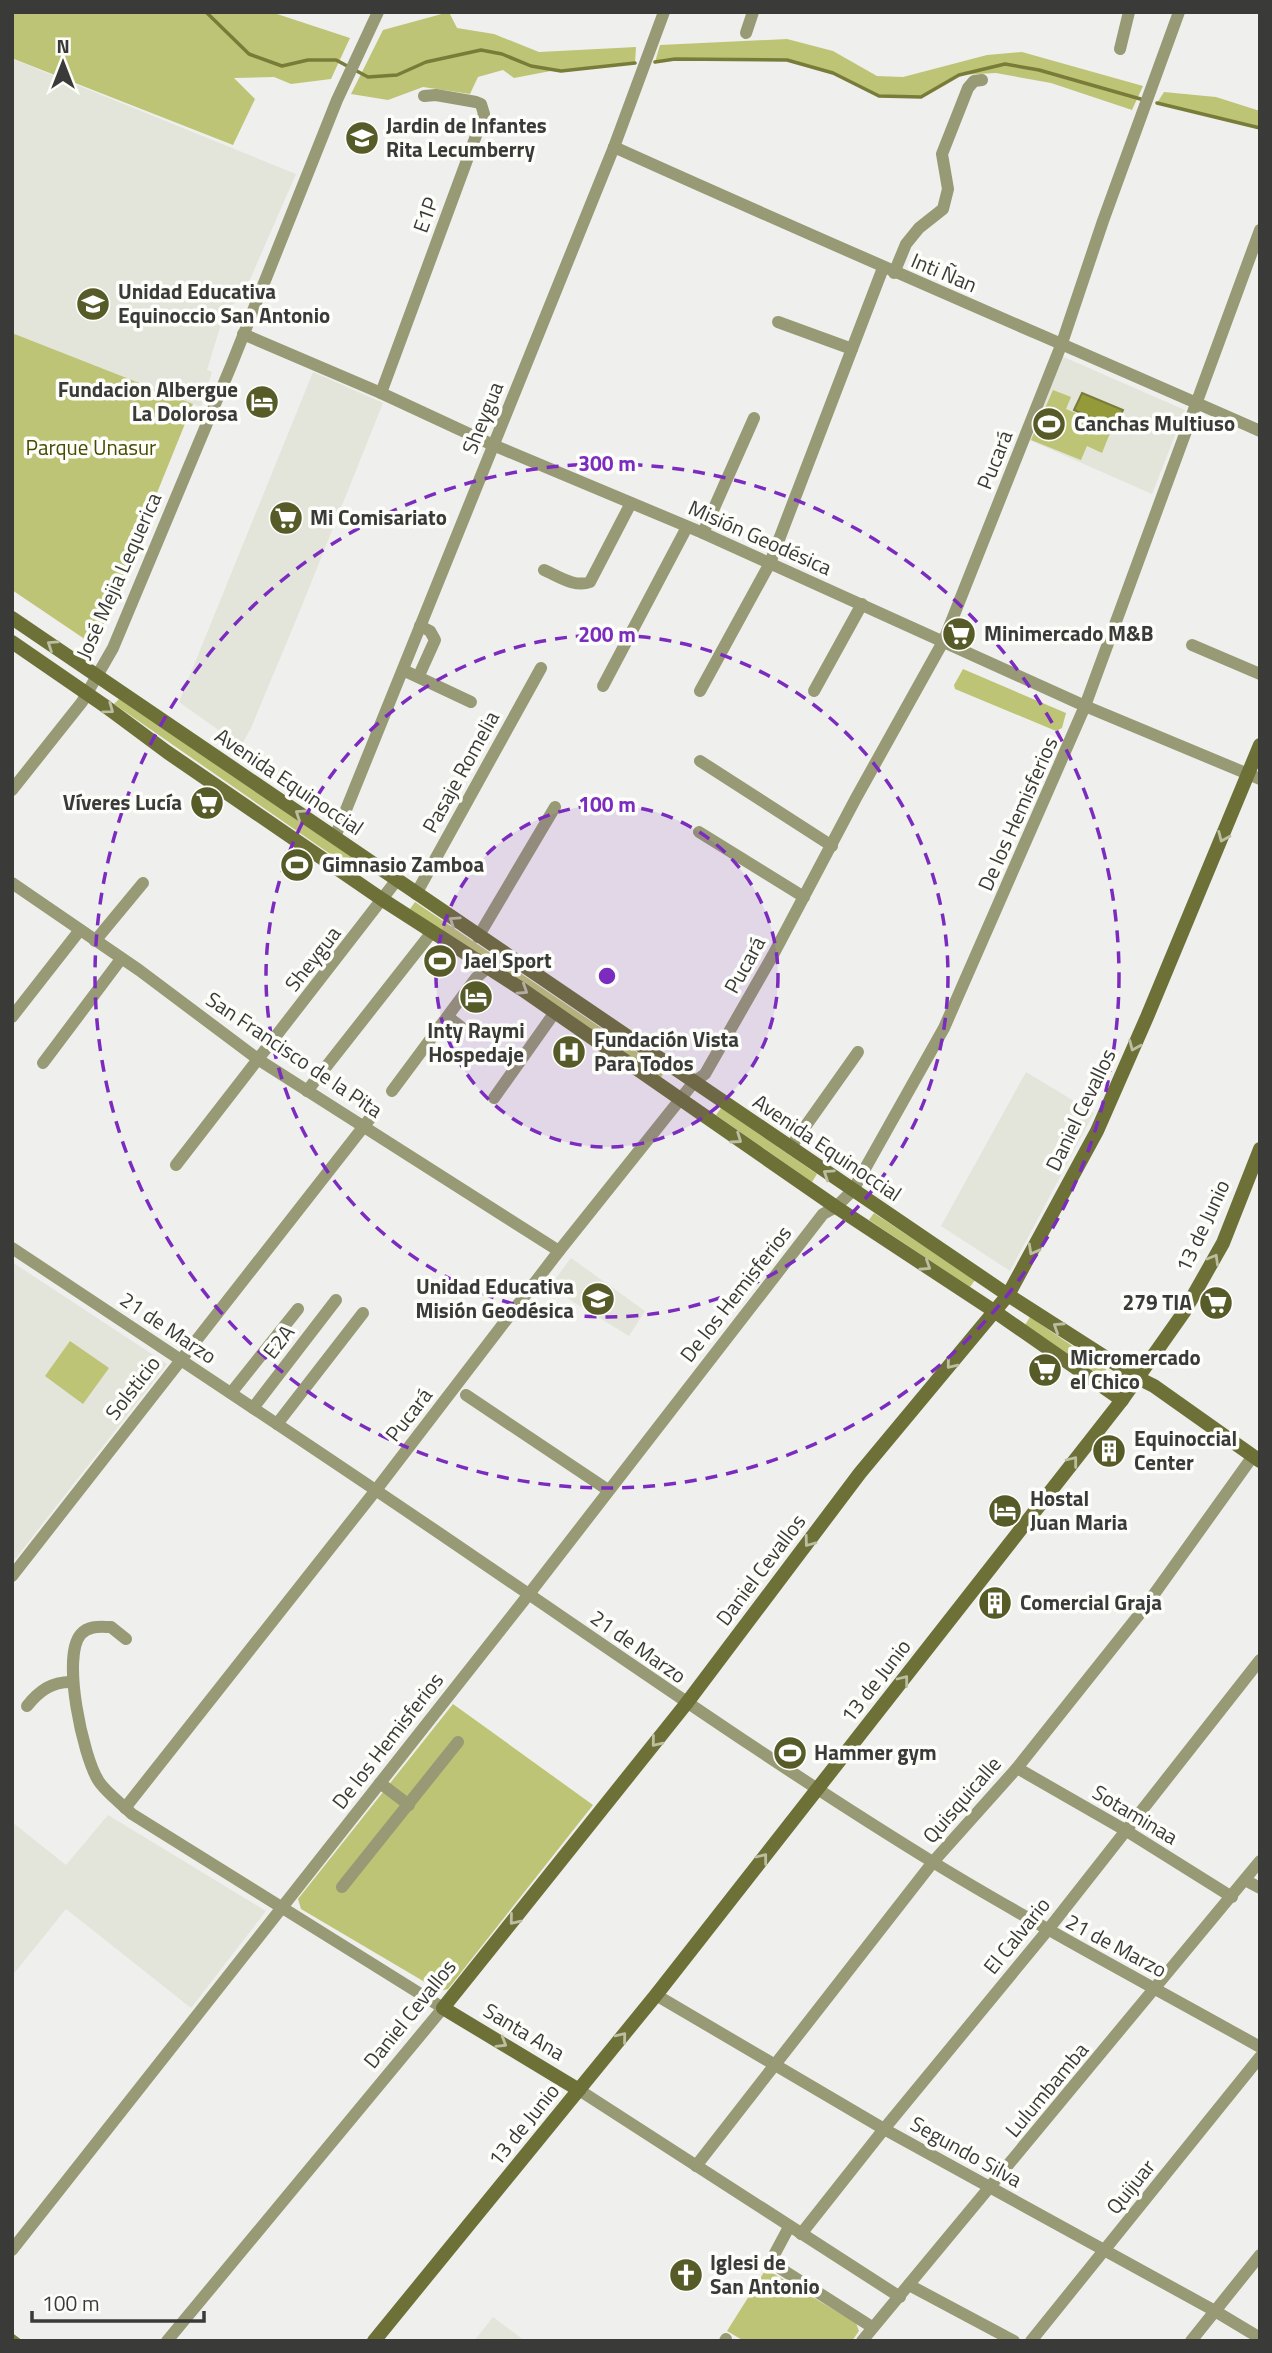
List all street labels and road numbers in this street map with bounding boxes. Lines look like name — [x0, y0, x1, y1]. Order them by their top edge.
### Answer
street label: E1P — [404, 192, 446, 237]
street label: Inti Ñan — [906, 244, 982, 300]
street label: Sheygua — [453, 376, 511, 459]
street label: Pucará — [968, 425, 1021, 494]
street label: José Mejia Lequerica — [67, 487, 169, 664]
street label: Misión Geodésica — [684, 491, 838, 583]
street label: Pasaje Romelia — [413, 704, 507, 838]
street label: Avenida Equinoccial — [209, 719, 370, 843]
street label: De los Hemisferios — [969, 731, 1065, 896]
street label: Sheygua — [276, 918, 348, 998]
street label: Pucará — [715, 930, 773, 999]
street label: San Francisco de la Pita — [200, 983, 390, 1126]
street label: Daniel Cevallos — [1037, 1043, 1124, 1176]
street label: Avenida Equinoccial — [747, 1085, 908, 1209]
street label: 13 de Junio — [1167, 1174, 1237, 1277]
street label: De los Hemisferios — [672, 1218, 799, 1369]
street label: 21 de Marzo — [114, 1283, 223, 1371]
street label: E2A — [255, 1317, 302, 1365]
street label: Solsticio — [97, 1348, 168, 1426]
street label: Pucará — [377, 1380, 440, 1448]
street label: Daniel Cevallos — [707, 1507, 813, 1632]
street label: 21 de Marzo — [584, 1601, 693, 1691]
street label: 13 de Junio — [832, 1632, 918, 1729]
street label: De los Hemisferios — [324, 1665, 451, 1816]
street label: Quisquicalle — [914, 1749, 1008, 1850]
street label: Sotaminaa — [1087, 1776, 1185, 1853]
street label: El Calvario — [975, 1890, 1057, 1981]
street label: 21 de Marzo — [1060, 1905, 1173, 1985]
street label: Daniel Cevallos — [355, 1952, 463, 2075]
street label: Santa Ana — [478, 1994, 572, 2068]
street label: Lulumbamba — [997, 2035, 1096, 2144]
street label: 13 de Junio — [480, 2076, 567, 2173]
street label: Segundo Silva — [905, 2107, 1029, 2195]
street label: Quijuar — [1098, 2152, 1163, 2221]

